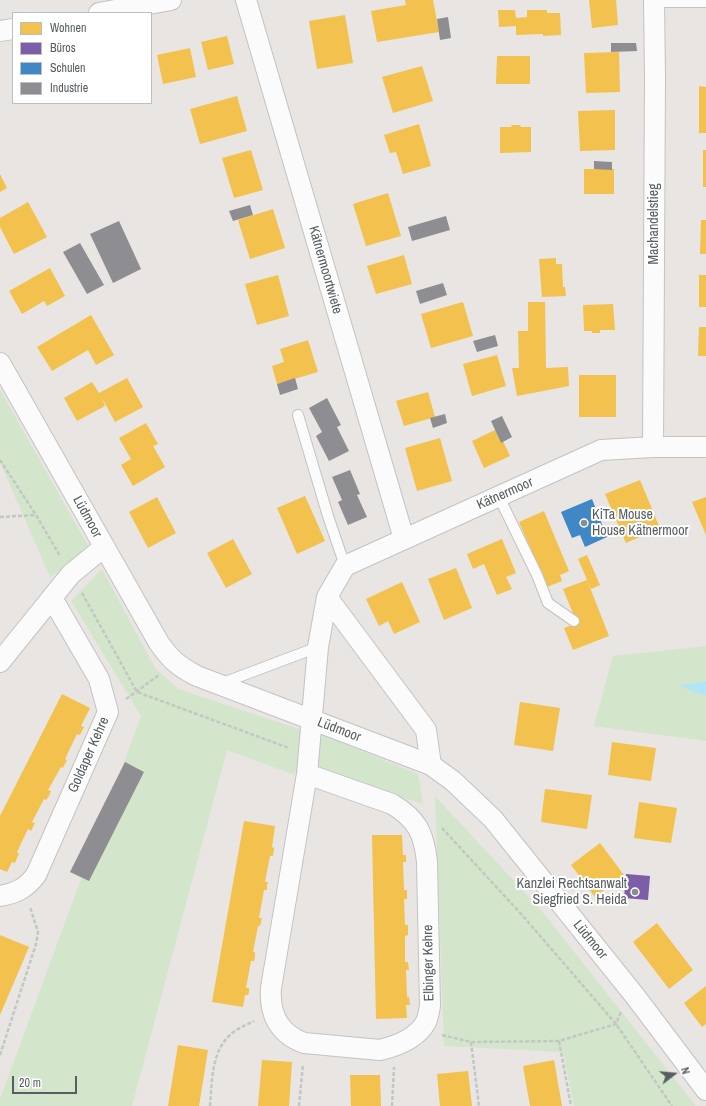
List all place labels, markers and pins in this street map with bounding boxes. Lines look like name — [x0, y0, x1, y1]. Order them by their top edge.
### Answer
place label: KiTa Mouse House Kätnermoor — [592, 507, 688, 540]
marker: KiTa Mouse House Kätnermoor — [579, 518, 589, 528]
place label: Kanzlei Rechtsanwalt Siegfried S. Heida — [517, 876, 627, 908]
marker: Kanzlei Rechtsanwalt Siegfried S. Heida — [630, 887, 640, 897]

